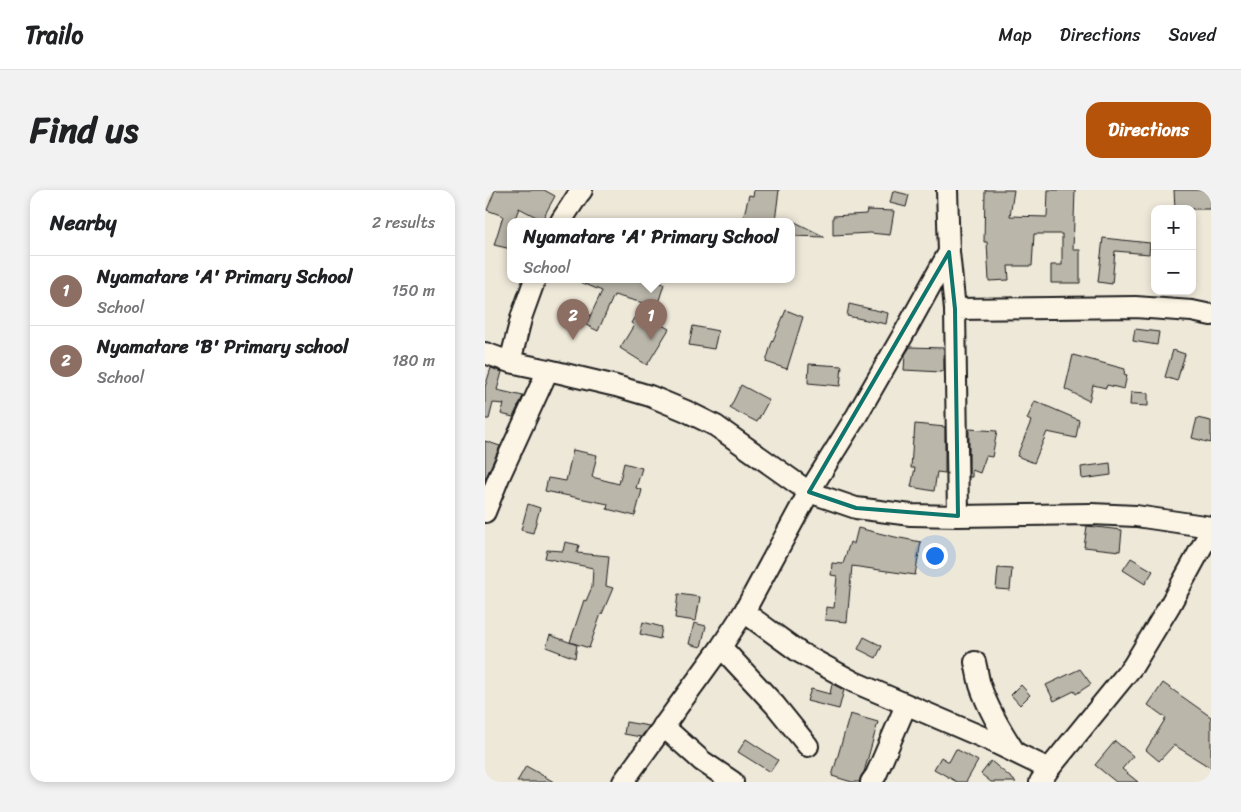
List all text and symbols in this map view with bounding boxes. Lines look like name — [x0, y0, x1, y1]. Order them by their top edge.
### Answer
text: Trailo — [25, 14, 83, 56]
text: Map — [999, 19, 1032, 51]
text: Directions — [1060, 19, 1141, 51]
text: Saved — [1169, 19, 1216, 51]
text: Find us — [30, 99, 138, 161]
button: Directions — [1086, 102, 1211, 158]
text: Nearby — [50, 204, 116, 242]
map controls — [1151, 205, 1196, 295]
button: + — [1151, 205, 1196, 250]
text: 2 results — [372, 208, 435, 237]
popup — [507, 218, 795, 283]
text: Nyamatare 'A' Primary School — [523, 220, 779, 253]
button: − — [1151, 250, 1196, 295]
text: School — [523, 253, 571, 282]
text: Nyamatare 'A' Primary School — [97, 260, 352, 293]
text: 1 — [63, 276, 69, 305]
text: 150 m — [392, 276, 435, 305]
text: School — [97, 293, 144, 322]
pin: 2 — [557, 299, 589, 340]
pin: 1 — [635, 299, 667, 340]
text: Nyamatare 'B' Primary school — [97, 330, 348, 363]
text: 2 — [61, 346, 71, 375]
text: 180 m — [392, 346, 435, 375]
text: School — [97, 363, 144, 392]
your location — [922, 543, 948, 569]

